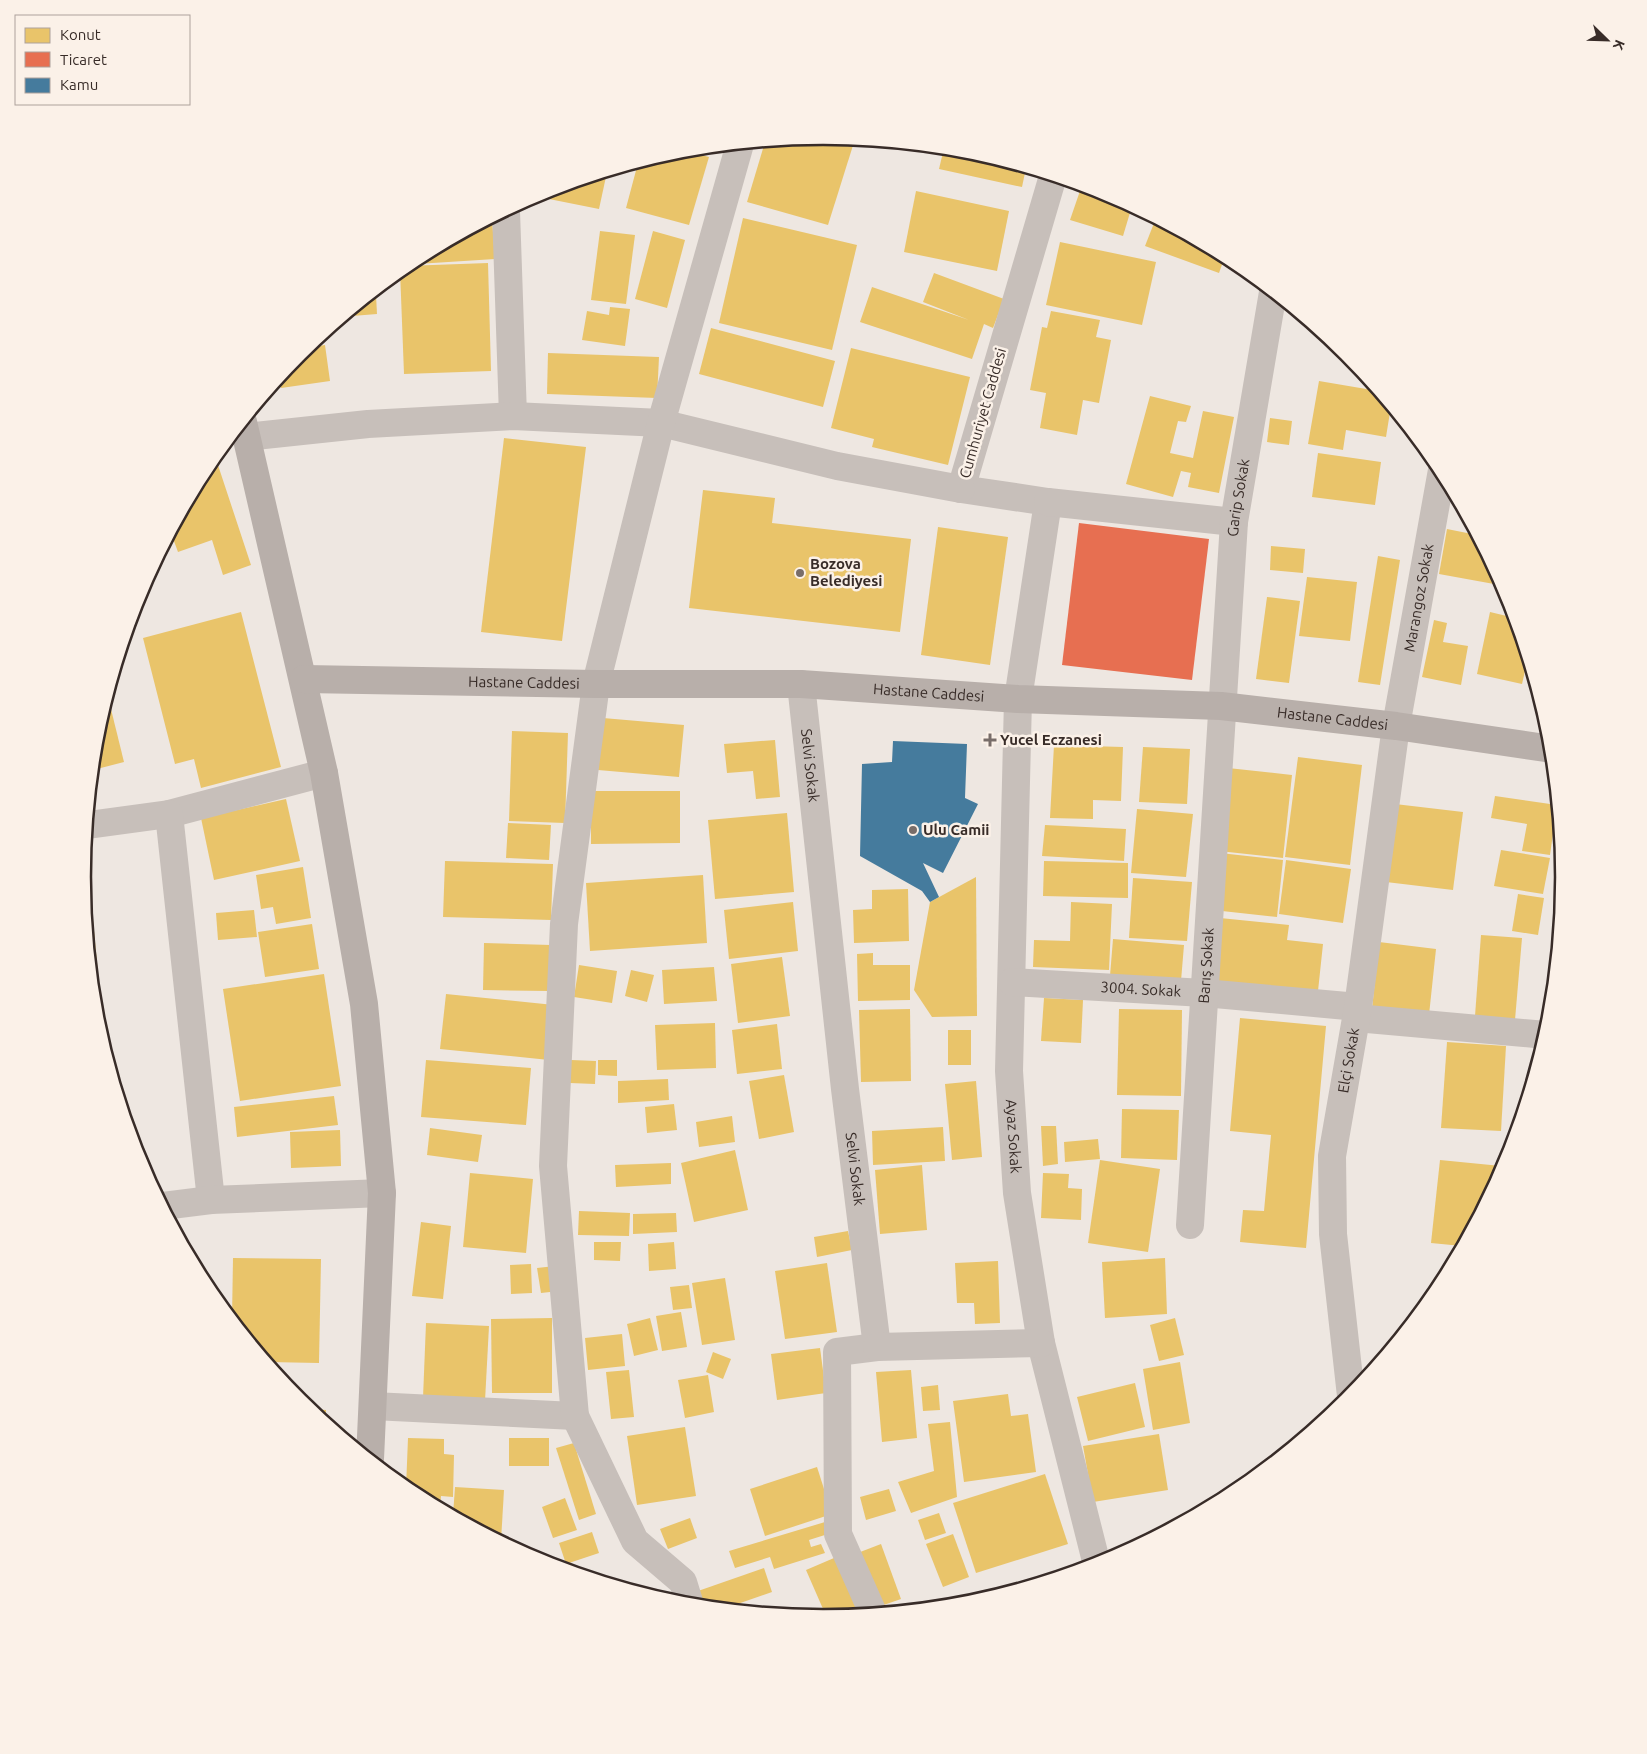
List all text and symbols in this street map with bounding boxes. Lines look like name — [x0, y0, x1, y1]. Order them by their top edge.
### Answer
legend — [15, 15, 190, 105]
north arrow — [1582, 15, 1632, 65]
text: Konut — [60, 26, 101, 43]
text: K — [1610, 38, 1628, 53]
text: Ticaret — [60, 51, 107, 68]
text: Kamu — [60, 76, 98, 93]
street label: Cumhuriyet Caddesi — [956, 346, 1009, 480]
street label: Garip Sokak — [1224, 457, 1253, 537]
street label: Marangoz Sokak — [1400, 542, 1437, 653]
place label: Bozova Belediyesi — [810, 555, 882, 589]
marker: Bozova Belediyesi — [794, 567, 806, 579]
street label: Hastane Caddesi — [468, 673, 580, 692]
street label: Hastane Caddesi — [872, 680, 985, 705]
street label: Hastane Caddesi — [1276, 703, 1389, 733]
street label: Selvi Sokak — [798, 728, 823, 804]
place label: Yucel Eczanesi — [1000, 731, 1102, 748]
marker: Yucel Eczanesi — [984, 734, 996, 746]
place label: Ulu Camii — [923, 821, 990, 838]
marker: Ulu Camii — [907, 824, 919, 836]
street label: Barış Sokak — [1195, 927, 1217, 1004]
street label: 3004. Sokak — [1100, 978, 1182, 1000]
street label: Elçi Sokak — [1334, 1026, 1362, 1094]
street label: Ayaz Sokak — [1003, 1099, 1025, 1174]
street label: Selvi Sokak — [842, 1131, 868, 1207]

